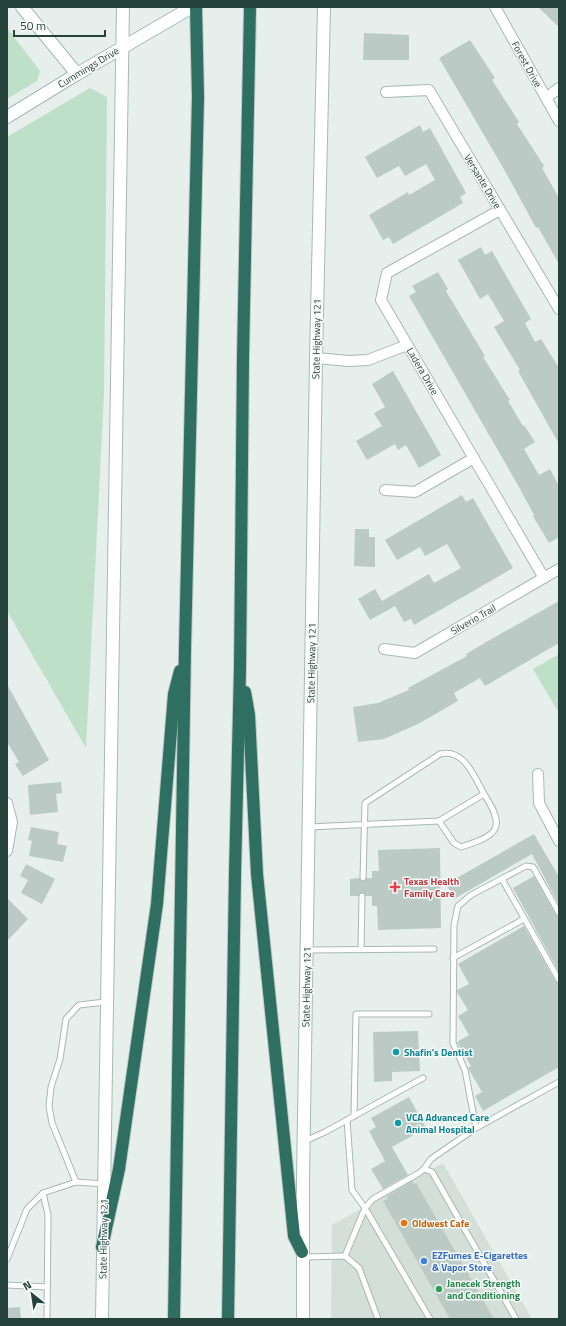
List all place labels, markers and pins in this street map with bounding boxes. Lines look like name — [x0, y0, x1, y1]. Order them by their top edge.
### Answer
place label: Texas Health Family Care — [404, 874, 459, 901]
marker: Texas Health Family Care — [389, 881, 401, 893]
place label: Shafin's Dentist — [404, 1045, 473, 1060]
marker: Shafin's Dentist — [391, 1047, 401, 1057]
place label: VCA Advanced Care Animal Hospital — [406, 1110, 489, 1137]
marker: VCA Advanced Care Animal Hospital — [393, 1118, 403, 1128]
place label: Oldwest Cafe — [412, 1216, 469, 1231]
marker: Oldwest Cafe — [399, 1218, 409, 1228]
place label: EZFumes E-Cigarettes & Vapor Store — [432, 1248, 528, 1275]
marker: EZFumes E-Cigarettes & Vapor Store — [419, 1256, 429, 1266]
place label: Janecek Strength and Conditioning — [447, 1276, 521, 1303]
marker: Janecek Strength and Conditioning — [434, 1284, 444, 1294]

